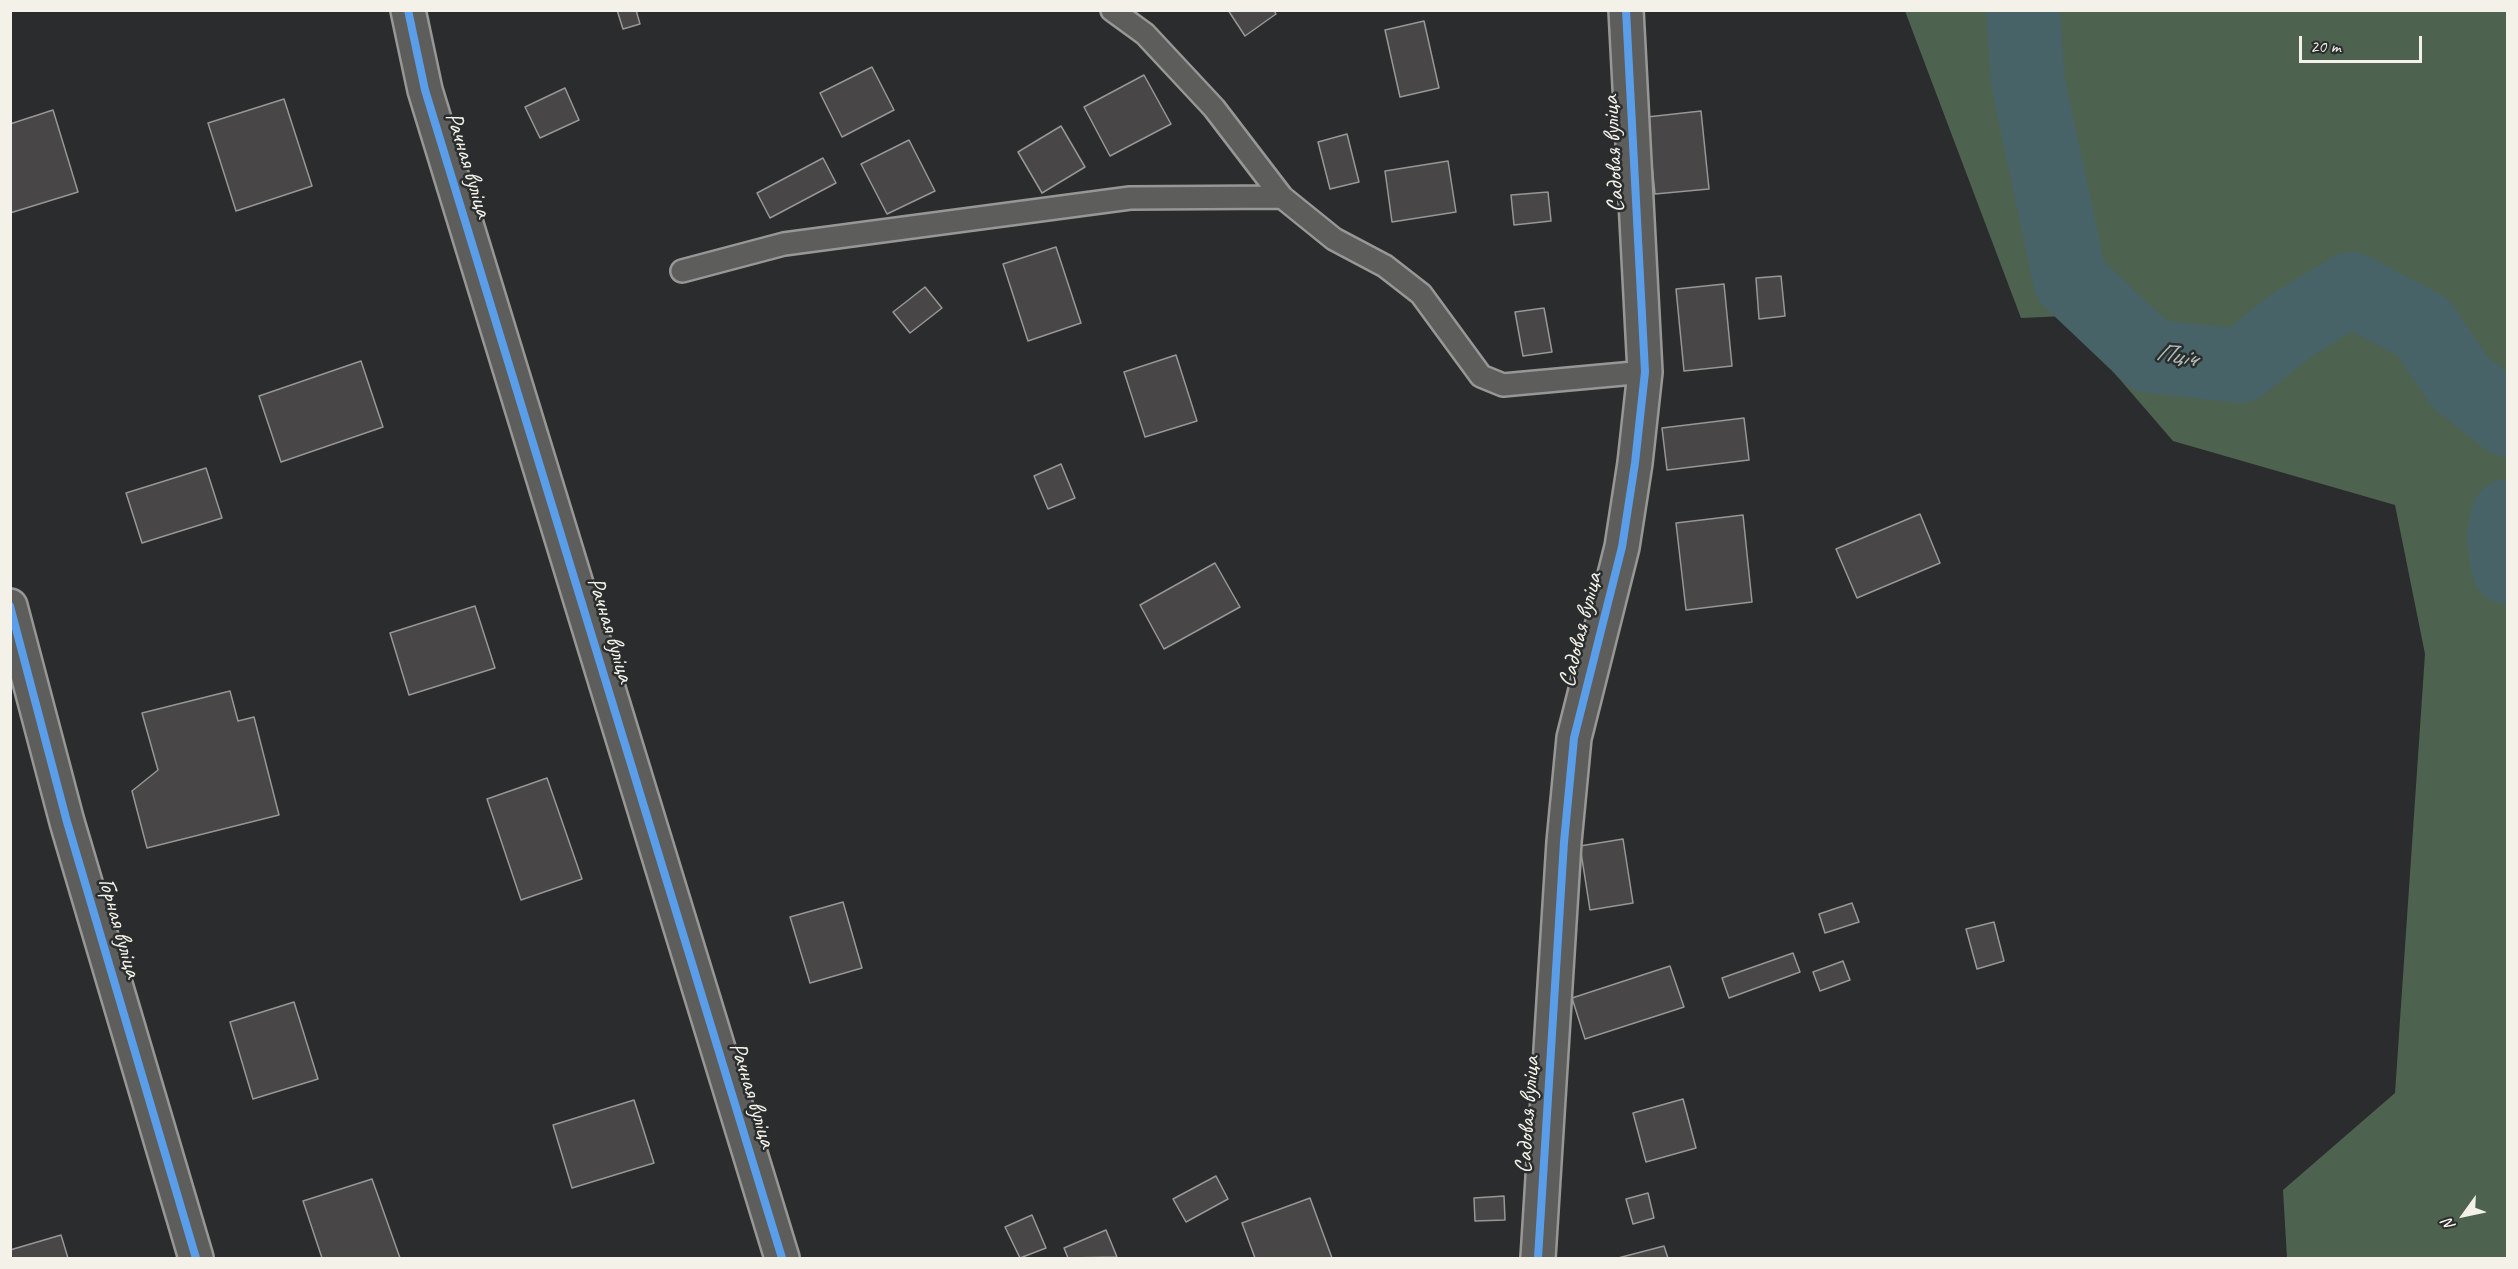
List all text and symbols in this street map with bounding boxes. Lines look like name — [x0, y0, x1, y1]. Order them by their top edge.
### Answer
scale bar — [2302, 24, 2425, 62]
text: 20 m — [2310, 35, 2341, 57]
street label: Садовая вуліца — [1597, 95, 1631, 213]
street label: Рачная вуліца — [438, 109, 498, 221]
water label: Пціч — [2153, 337, 2199, 375]
street label: Садовая вуліца — [1553, 569, 1609, 691]
street label: Рачная вуліца — [580, 574, 640, 686]
street label: Горная вуліца — [91, 875, 147, 981]
street label: Рачная вуліца — [722, 1039, 782, 1151]
street label: Садовая вуліца — [1510, 1055, 1546, 1175]
north arrow — [2434, 1185, 2494, 1245]
text: N — [2438, 1215, 2460, 1234]

